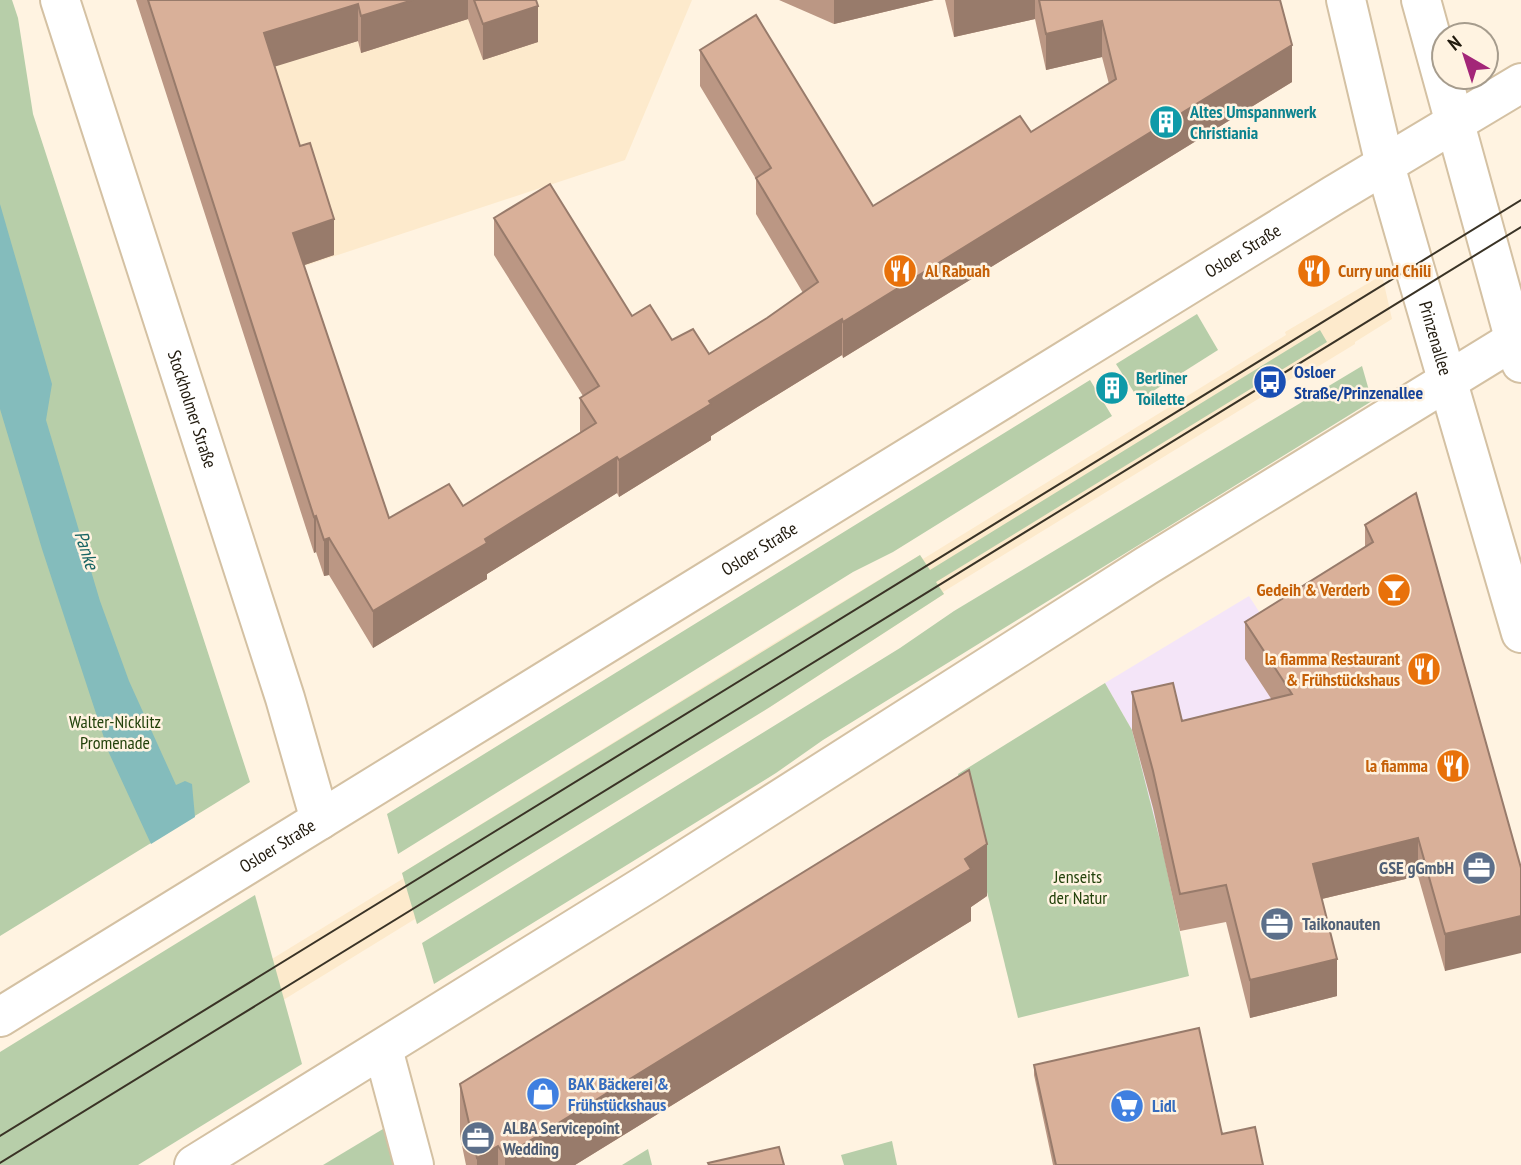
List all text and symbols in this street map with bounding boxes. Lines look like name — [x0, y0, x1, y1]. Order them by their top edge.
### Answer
north arrow — [1430, 21, 1500, 91]
text: N — [1443, 30, 1466, 55]
place label: Altes Umspannwerk Christiania — [1189, 100, 1317, 144]
building icon: Altes Umspannwerk Christiania — [1147, 103, 1185, 141]
street label: Osloer Straße — [1200, 219, 1285, 283]
restaurant icon: Al Rabuah — [881, 252, 919, 290]
restaurant icon: Curry und Chili — [1295, 252, 1333, 290]
place label: Al Rabuah — [924, 259, 990, 282]
place label: Curry und Chili — [1338, 259, 1431, 282]
street label: Prinzenallee — [1414, 298, 1457, 378]
street label: Stockholmer Straße — [163, 347, 222, 471]
place label: Osloer Straße/Prinzenallee — [1294, 360, 1423, 404]
bus stop icon: Osloer Straße/Prinzenallee — [1251, 363, 1289, 401]
place label: Berliner Toilette — [1136, 366, 1188, 410]
building icon: Berliner Toilette — [1093, 369, 1131, 407]
street label: Osloer Straße — [717, 516, 801, 581]
water label: Panke — [70, 528, 105, 573]
bar icon: Gedeih & Verderb — [1375, 571, 1413, 609]
place label: Gedeih & Verderb — [1257, 578, 1370, 601]
place label: la fiamma Restaurant & Frühstückshaus — [1265, 647, 1401, 691]
restaurant icon: la fiamma Restaurant & Frühstückshaus — [1405, 650, 1443, 688]
park label: Walter-Nicklitz Promenade — [69, 710, 161, 754]
restaurant icon: la fiamma — [1434, 747, 1472, 785]
place label: la fiamma — [1365, 754, 1428, 777]
street label: Osloer Straße — [235, 813, 320, 878]
office icon: GSE gGmbH — [1460, 849, 1498, 887]
place label: GSE gGmbH — [1379, 856, 1454, 879]
park label: Jenseits der Natur — [1049, 865, 1107, 909]
office icon: Taikonauten — [1258, 905, 1296, 943]
place label: Taikonauten — [1302, 912, 1380, 935]
place label: BAK Bäckerei & Frühstückshaus — [568, 1072, 669, 1116]
shop icon: BAK Bäckerei & Frühstückshaus — [524, 1075, 562, 1113]
supermarket icon: Lidl — [1108, 1087, 1146, 1125]
place label: Lidl — [1152, 1094, 1177, 1117]
place label: ALBA Servicepoint Wedding — [502, 1116, 621, 1160]
office icon: ALBA Servicepoint Wedding — [459, 1119, 497, 1157]

